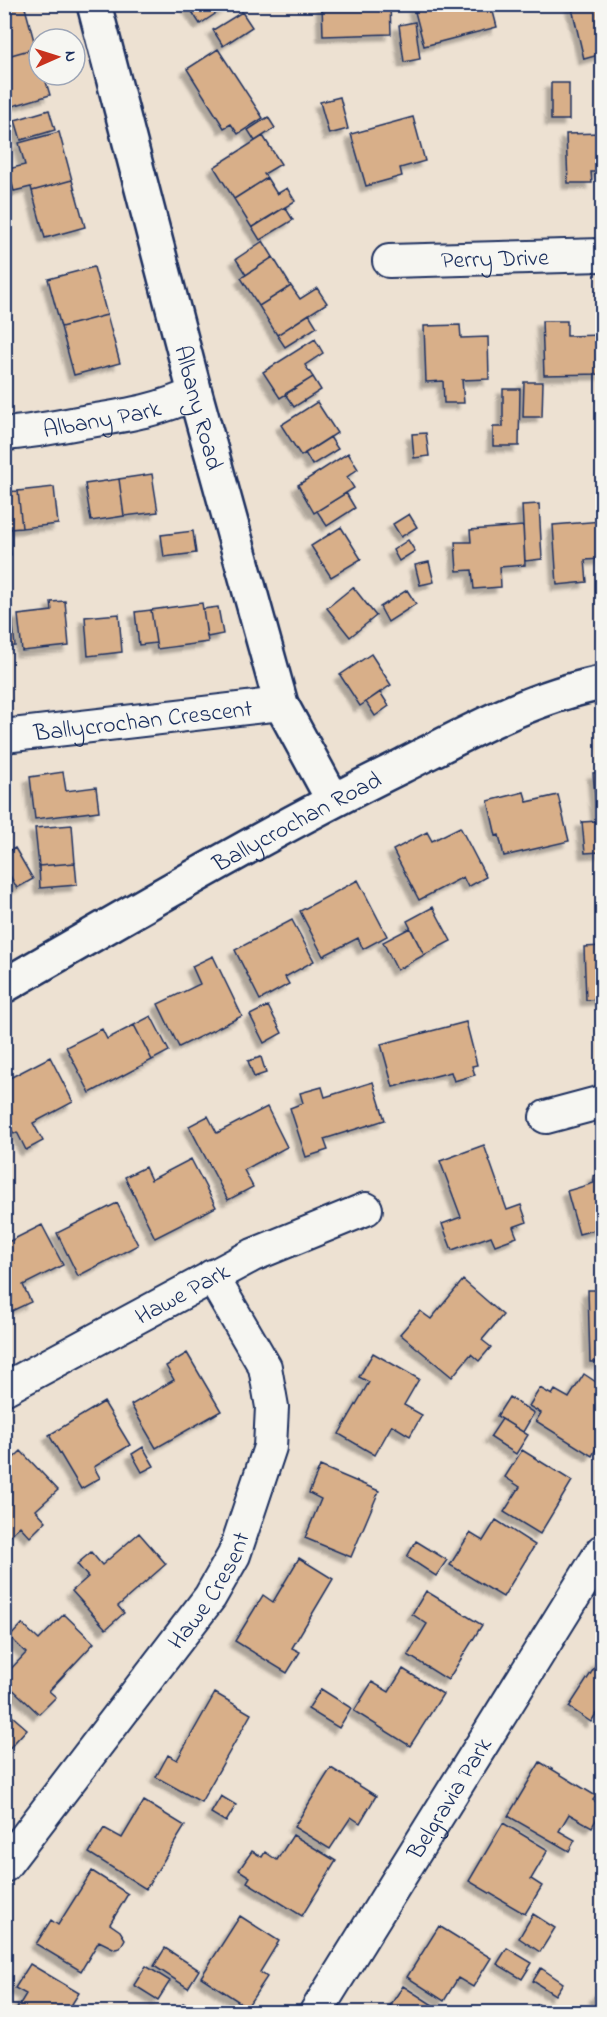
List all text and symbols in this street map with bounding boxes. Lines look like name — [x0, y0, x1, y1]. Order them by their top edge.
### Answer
north arrow — [27, 27, 87, 87]
text: N — [58, 50, 82, 63]
street label: Perry Drive — [441, 241, 550, 280]
street label: Albany Road — [163, 342, 231, 475]
street label: Albany Park — [41, 392, 166, 449]
street label: Ballycrochan Crescent — [31, 692, 255, 753]
street label: Ballycrochan Road — [206, 764, 389, 883]
street label: Hawe Park — [129, 1255, 237, 1335]
street label: Hawe Cresent — [161, 1528, 260, 1658]
street label: Belgravia Park — [399, 1731, 503, 1868]

